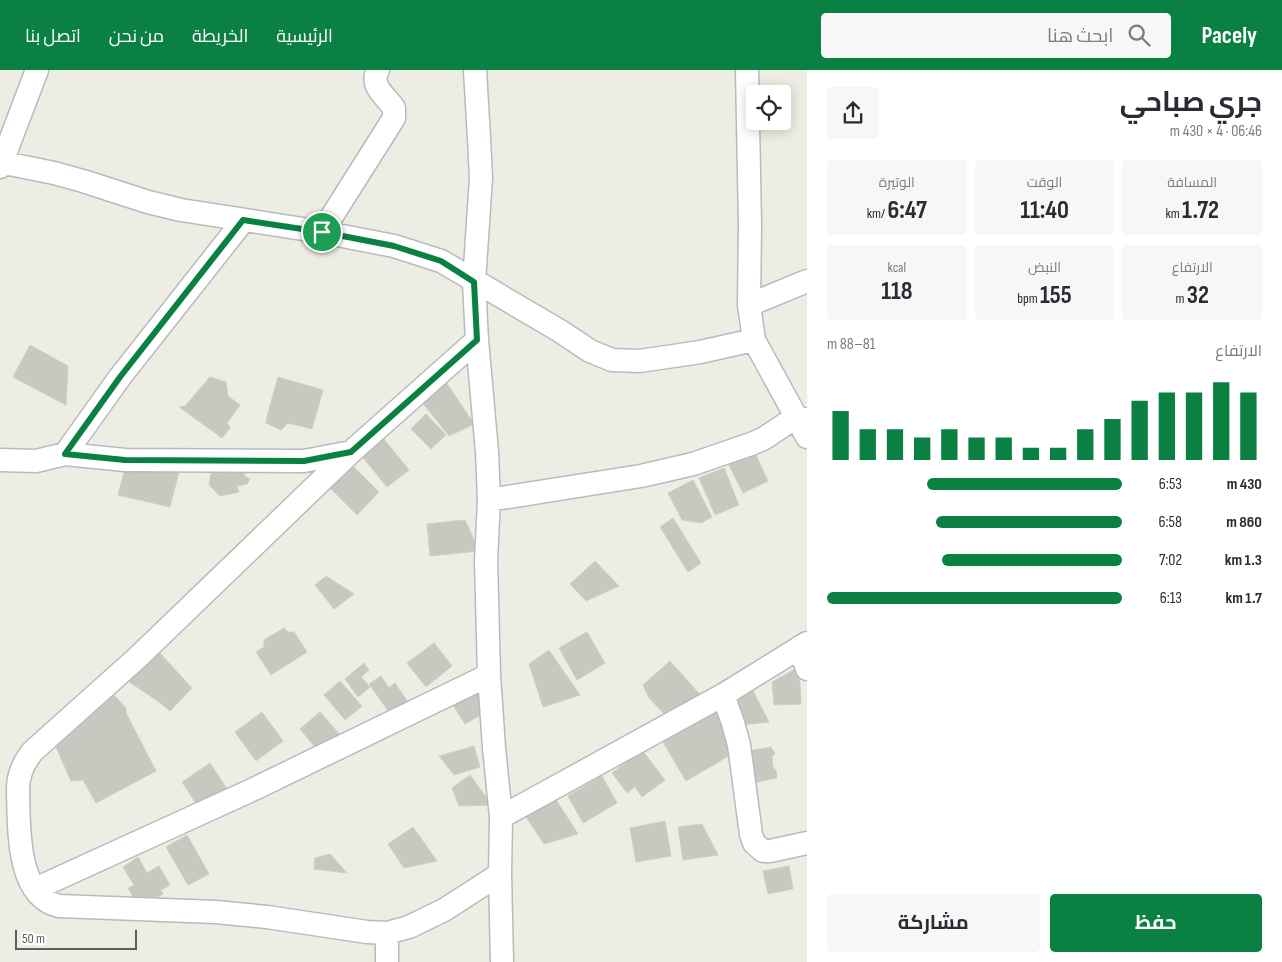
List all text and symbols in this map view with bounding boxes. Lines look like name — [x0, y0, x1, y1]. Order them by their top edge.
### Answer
search box — [821, 13, 1171, 58]
icon: search — [1125, 21, 1153, 49]
text: Pacely — [1201, 21, 1257, 50]
text: ابحث هنا — [1047, 25, 1113, 48]
text: اتصل بنا — [25, 26, 81, 47]
text: من نحن — [109, 26, 164, 47]
text: الخريطة — [192, 26, 248, 47]
text: الرئيسية — [276, 26, 333, 47]
map controls — [746, 85, 791, 130]
button: locate — [746, 85, 791, 130]
text: جري صباحي — [1120, 86, 1262, 119]
button: share — [827, 87, 879, 139]
text: 06:46 · 4 × 430 m — [1170, 122, 1262, 141]
text: الوتيرة — [879, 174, 915, 191]
text: الوقت — [1027, 174, 1062, 191]
text: المسافة — [1167, 174, 1217, 191]
text: 6:47 — [887, 195, 927, 226]
text: 11:40 — [1020, 195, 1069, 226]
text: 1.72 — [1182, 195, 1219, 226]
text: /km — [867, 205, 887, 222]
text: km — [1165, 205, 1182, 222]
pin — [301, 211, 343, 253]
icon: arrive — [308, 218, 336, 246]
text: kcal — [888, 259, 906, 276]
text: النبض — [1028, 259, 1061, 276]
text: الارتفاع — [1172, 259, 1213, 276]
text: 118 — [881, 276, 913, 307]
text: 155 — [1040, 280, 1072, 311]
text: 32 — [1187, 280, 1209, 311]
text: bpm — [1017, 290, 1040, 307]
text: m — [1175, 290, 1187, 307]
text: 81–88 m — [827, 335, 875, 354]
text: الارتفاع — [1215, 342, 1262, 361]
text: 6:53 — [1159, 475, 1182, 494]
text: 430 m — [1227, 475, 1262, 494]
text: 6:58 — [1159, 513, 1182, 532]
text: 860 m — [1226, 513, 1262, 532]
text: 7:02 — [1159, 551, 1182, 570]
text: 1.3 km — [1225, 551, 1262, 570]
text: 6:13 — [1160, 589, 1182, 608]
text: 1.7 km — [1225, 589, 1262, 608]
button: مشاركة — [827, 894, 1040, 952]
button: حفظ — [1050, 894, 1262, 952]
scale bar — [15, 927, 138, 950]
text: 50 m — [22, 930, 45, 947]

